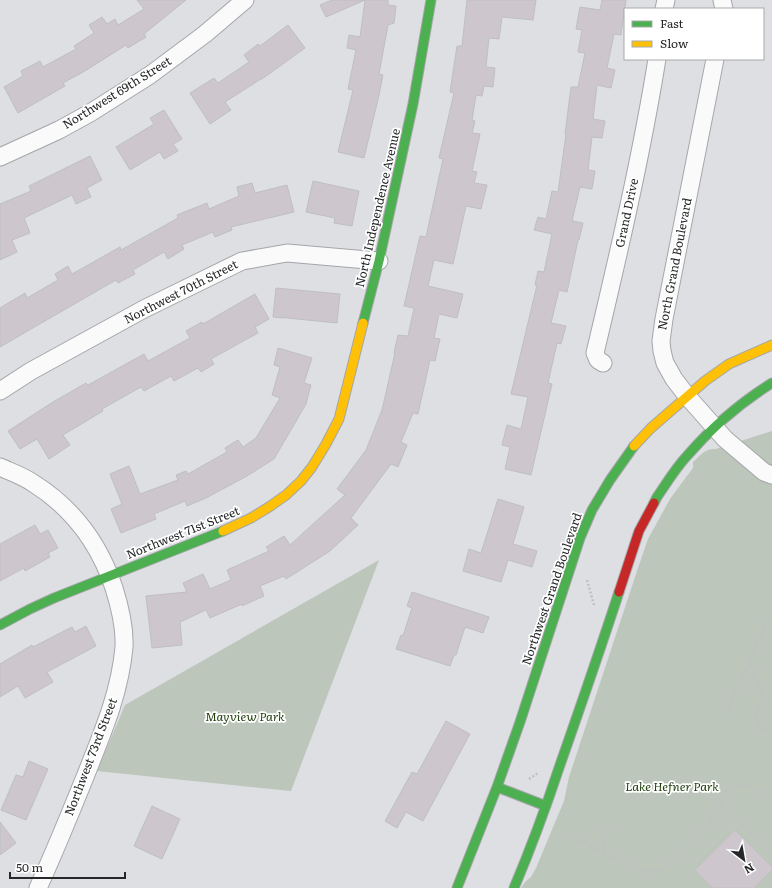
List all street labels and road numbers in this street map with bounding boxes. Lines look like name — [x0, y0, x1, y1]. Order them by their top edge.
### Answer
street label: Northwest 69th Street — [59, 51, 175, 133]
street label: North Independence Avenue — [350, 127, 404, 289]
street label: Grand Drive — [610, 177, 642, 249]
street label: North Grand Boulevard — [652, 195, 696, 332]
street label: Northwest 70th Street — [120, 255, 241, 328]
street label: Northwest 71st Street — [123, 501, 242, 563]
street label: Northwest Grand Boulevard — [516, 509, 586, 667]
street label: Northwest 73rd Street — [59, 695, 121, 818]

